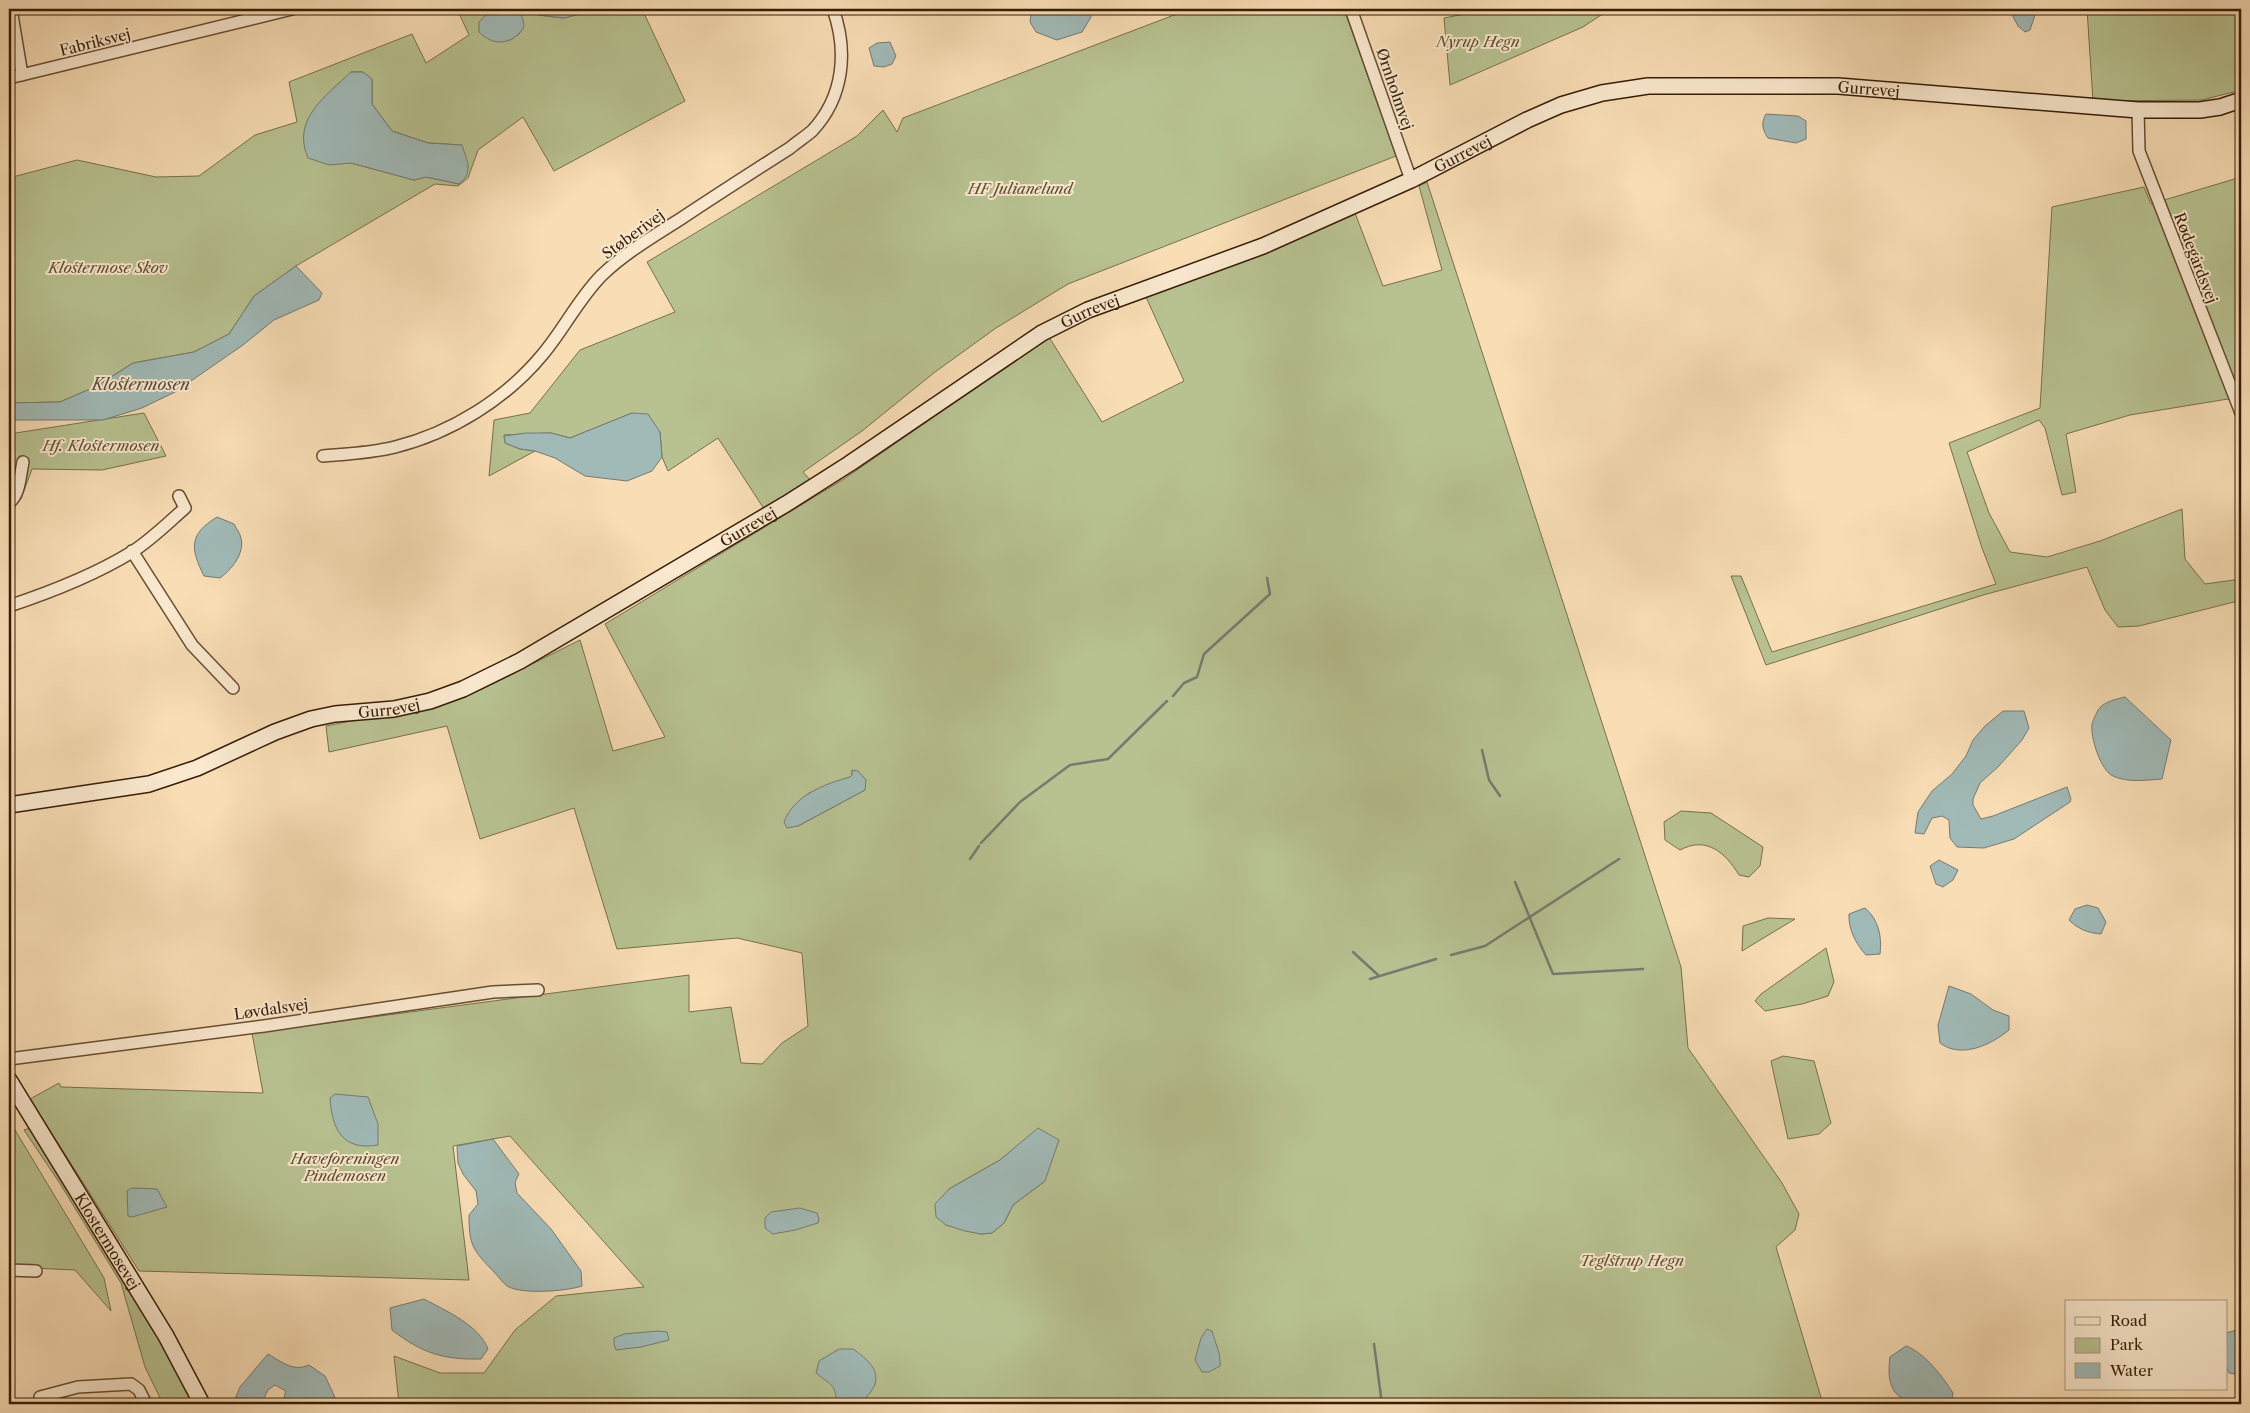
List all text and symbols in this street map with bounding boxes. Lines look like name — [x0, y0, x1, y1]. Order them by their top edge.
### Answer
street label: Fabriksvej — [58, 24, 132, 60]
park label: Nyrup Hegn — [1435, 32, 1520, 51]
street label: Ørnholmvej — [1372, 46, 1418, 132]
street label: Gurrevej — [1837, 77, 1901, 100]
street label: Gurrevej — [1430, 131, 1494, 176]
park label: HF Julianelund — [967, 179, 1074, 198]
street label: Støberivej — [598, 205, 668, 263]
street label: Rødegårdsvej — [2170, 210, 2222, 306]
park label: Klostermose Skov — [47, 258, 168, 277]
street label: Gurrevej — [1057, 290, 1122, 332]
water label: Klostermosen — [90, 374, 190, 394]
park label: Hf. Klostermosen — [41, 436, 160, 455]
street label: Gurrevej — [716, 503, 779, 551]
street label: Gurrevej — [357, 694, 422, 722]
street label: Løvdalsvej — [233, 994, 309, 1024]
park label: Haveforeningen Pindemosen — [289, 1149, 400, 1185]
street label: Klostermosevej — [71, 1189, 145, 1293]
park label: Teglstrup Hegn — [1580, 1251, 1684, 1270]
legend — [2065, 1300, 2228, 1390]
text: Road — [2110, 1311, 2147, 1330]
text: Park — [2110, 1335, 2144, 1354]
text: Water — [2109, 1361, 2154, 1380]

